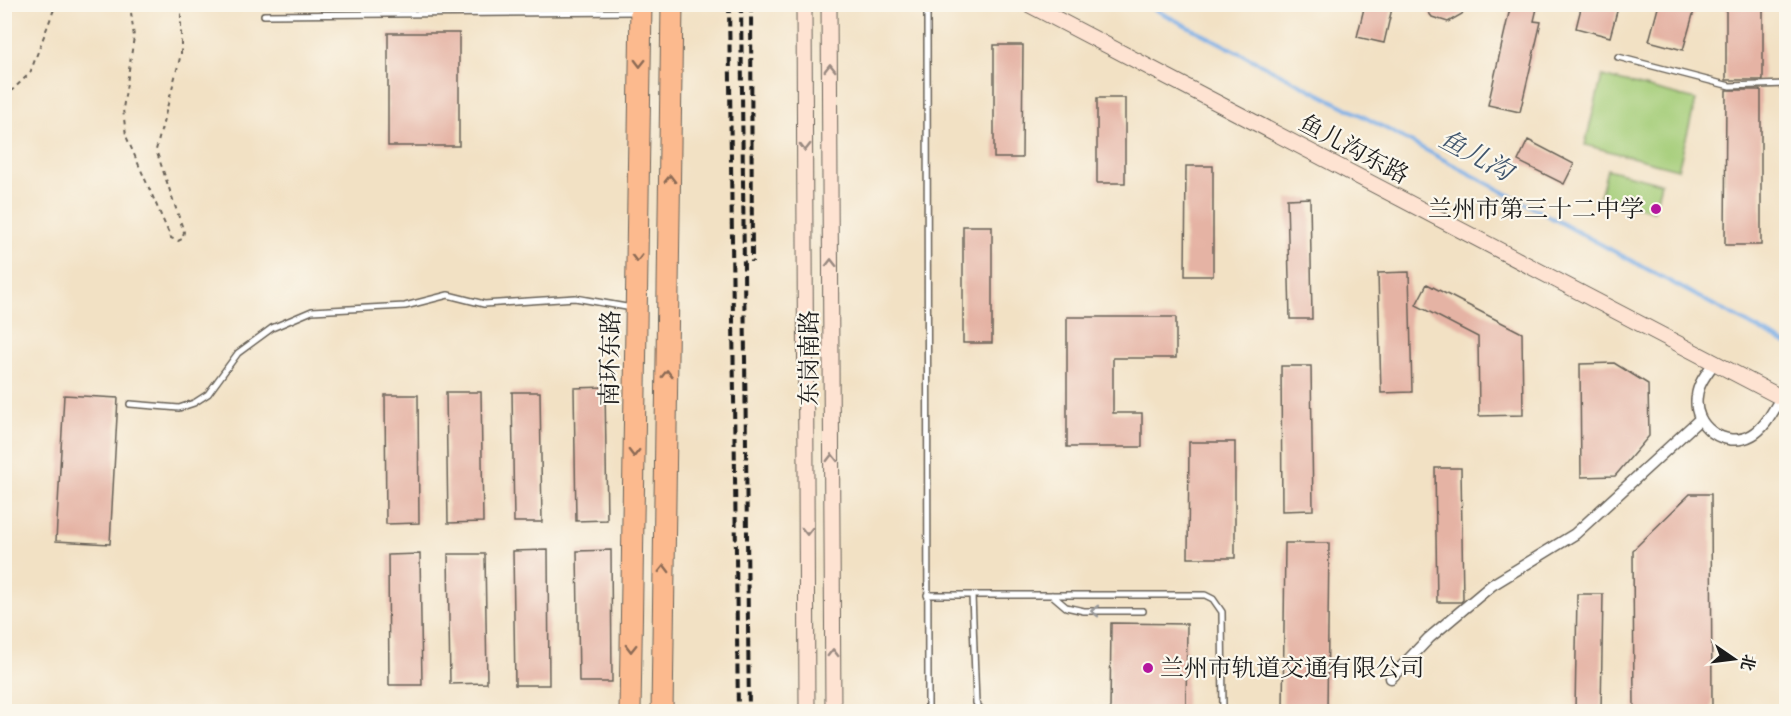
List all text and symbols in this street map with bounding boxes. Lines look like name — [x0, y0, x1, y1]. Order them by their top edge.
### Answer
one-way arrow — [634, 58, 646, 67]
one-way arrow — [824, 64, 836, 73]
street label: 鱼儿沟东路 — [1294, 108, 1414, 190]
water label: 鱼儿沟 — [1434, 123, 1521, 189]
one-way arrow — [798, 142, 811, 151]
one-way arrow — [664, 175, 676, 184]
place label: 兰州市第三十二中学 — [1428, 194, 1644, 224]
marker: 兰州市第三十二中学 — [1649, 202, 1663, 216]
one-way arrow — [631, 253, 643, 262]
one-way arrow — [825, 259, 837, 268]
street label: 南环东路 — [594, 310, 626, 406]
street label: 东岗南路 — [794, 310, 824, 406]
one-way arrow — [661, 370, 673, 379]
one-way arrow — [628, 448, 640, 457]
one-way arrow — [826, 454, 838, 463]
one-way arrow — [800, 526, 813, 535]
one-way arrow — [658, 565, 671, 574]
one-way arrow — [1091, 605, 1100, 617]
north arrow — [1704, 629, 1764, 689]
one-way arrow — [625, 643, 637, 652]
one-way arrow — [827, 649, 839, 658]
text: 北 — [1737, 652, 1759, 673]
place label: 兰州市轨道交通有限公司 — [1160, 653, 1424, 683]
marker: 兰州市轨道交通有限公司 — [1141, 661, 1155, 675]

